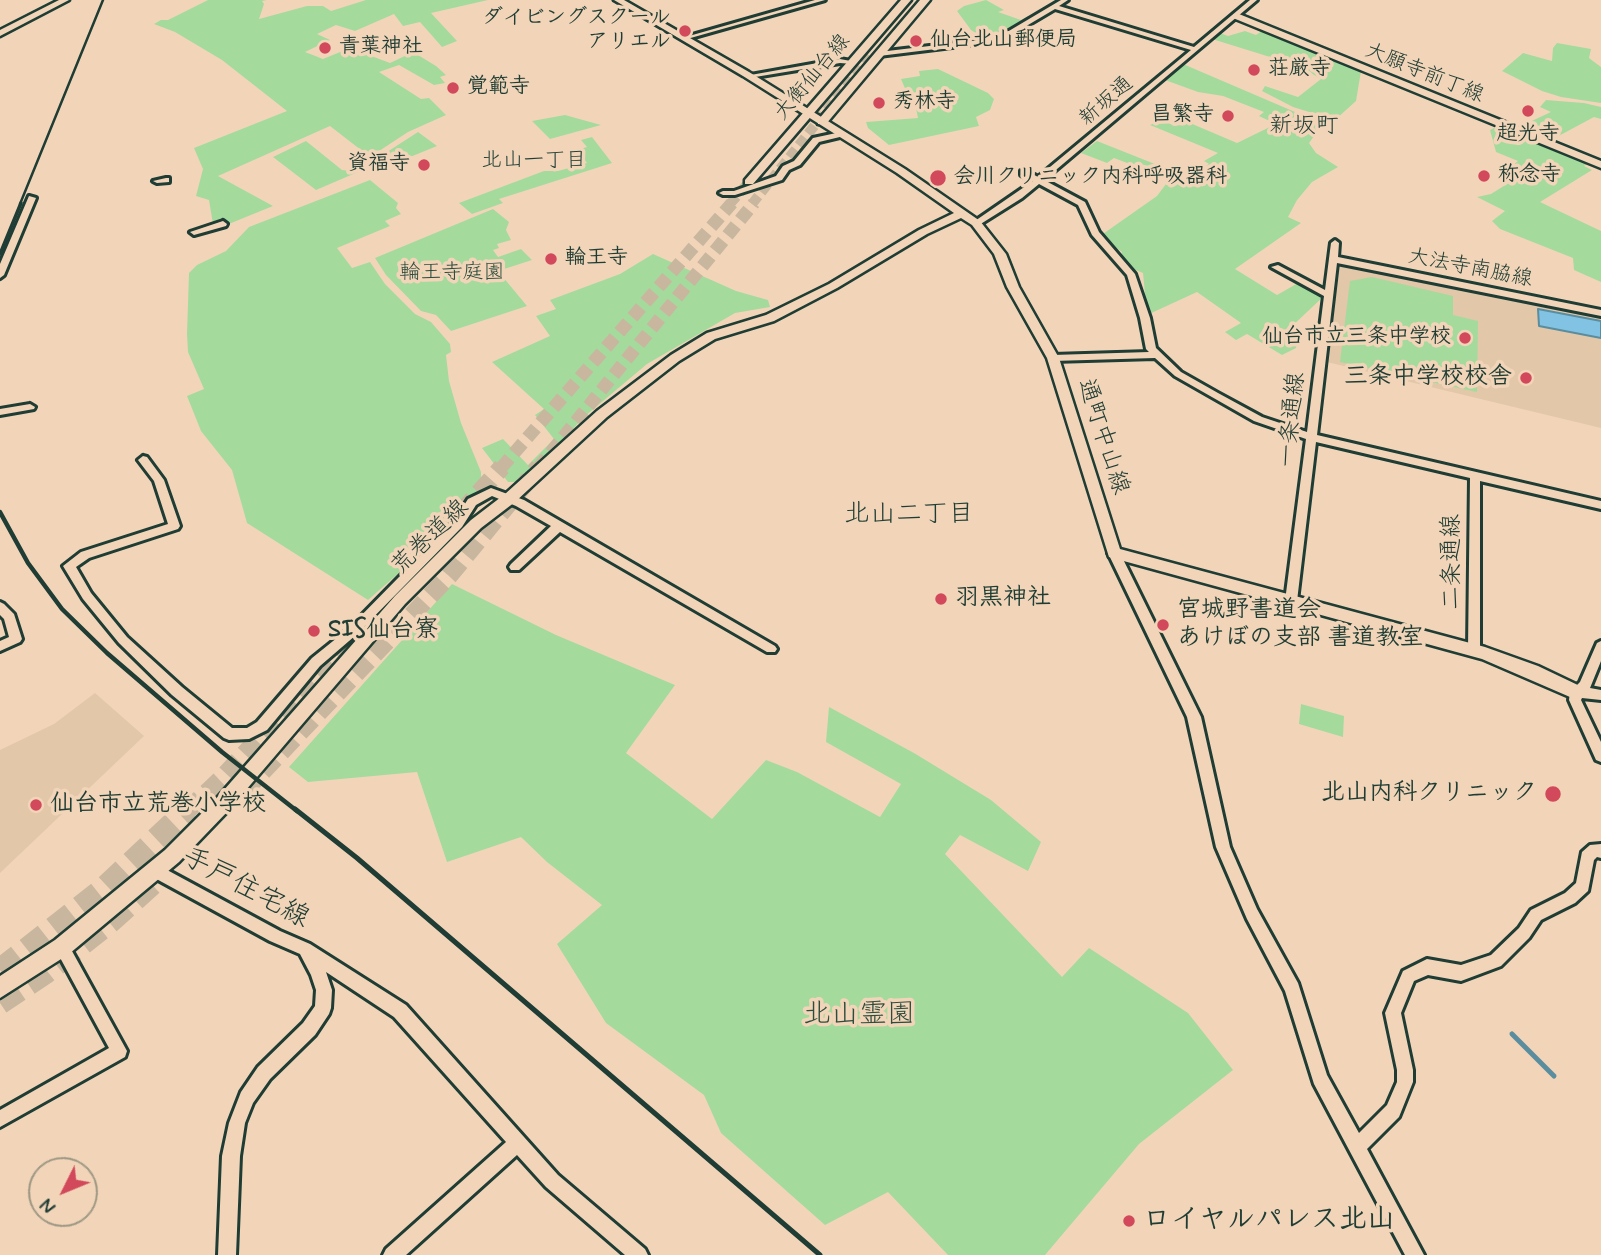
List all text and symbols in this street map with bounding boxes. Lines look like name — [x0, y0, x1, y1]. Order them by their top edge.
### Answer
place label: ダイビングスクール アリエル — [482, 6, 671, 56]
marker: ダイビングスクール アリエル — [677, 23, 693, 39]
place label: 仙台北山郵便局 — [930, 28, 1077, 54]
street label: 大衡仙台線 — [770, 30, 856, 126]
marker: 仙台北山郵便局 — [908, 33, 924, 49]
place label: 青葉神社 — [339, 35, 423, 61]
street label: 大願寺前丁線 — [1361, 39, 1487, 109]
marker: 青葉神社 — [317, 40, 333, 56]
place label: 荘厳寺 — [1268, 57, 1331, 83]
marker: 荘厳寺 — [1246, 62, 1262, 78]
street label: 新坂通 — [1075, 72, 1139, 132]
place label: 覚範寺 — [467, 75, 530, 101]
marker: 覚範寺 — [445, 80, 461, 96]
place label: 秀林寺 — [893, 90, 956, 116]
marker: 秀林寺 — [871, 95, 887, 111]
place label: 昌繁寺 — [1151, 103, 1214, 129]
marker: 超光寺 — [1520, 103, 1536, 119]
marker: 昌繁寺 — [1220, 108, 1236, 124]
district label: 新坂町 — [1270, 113, 1338, 141]
place label: 超光寺 — [1497, 122, 1559, 148]
district label: 北山一丁目 — [482, 149, 586, 175]
place label: 資福寺 — [347, 152, 410, 178]
marker: 資福寺 — [416, 157, 432, 173]
place label: 称念寺 — [1498, 163, 1561, 189]
place label: 会川クリニック内科呼吸器科 — [954, 165, 1227, 191]
marker: 会川クリニック内科呼吸器科 — [928, 168, 948, 188]
marker: 称念寺 — [1476, 168, 1492, 184]
street label: 大法寺南脇線 — [1406, 245, 1534, 293]
place label: 輪王寺 — [565, 246, 628, 272]
marker: 輪王寺 — [543, 251, 559, 267]
park label: 輪王寺庭園 — [400, 261, 504, 287]
place label: 仙台市立三条中学校 — [1262, 325, 1451, 351]
marker: 仙台市立三条中学校 — [1457, 330, 1473, 346]
place label: 三条中学校校舎 — [1344, 364, 1512, 392]
marker: 三条中学校校舎 — [1518, 370, 1534, 386]
street label: 一条通線 — [1274, 371, 1312, 469]
street label: 通町中山線 — [1070, 375, 1134, 499]
street label: 荒巻道線 — [386, 494, 476, 582]
district label: 北山二丁目 — [844, 500, 974, 532]
street label: 二条通線 — [1439, 514, 1467, 610]
place label: 羽黒神社 — [955, 585, 1051, 613]
marker: 羽黒神社 — [933, 591, 949, 607]
place label: 宮城野書道会 あけぼの支部 書道教室 — [1177, 597, 1423, 653]
place label: SIS仙台寮 — [328, 617, 438, 645]
marker: 宮城野書道会 あけぼの支部 書道教室 — [1155, 617, 1171, 633]
marker: SIS仙台寮 — [306, 623, 322, 639]
place label: 北山内科クリニック — [1321, 780, 1537, 808]
marker: 北山内科クリニック — [1543, 784, 1563, 804]
place label: 仙台市立荒巻小学校 — [50, 791, 266, 819]
marker: 仙台市立荒巻小学校 — [28, 797, 44, 813]
street label: 手戸住宅線 — [175, 841, 315, 937]
park label: 北山霊園 — [803, 999, 915, 1033]
north arrow — [28, 1157, 98, 1227]
text: N — [35, 1192, 62, 1218]
place label: ロイヤルパレス北山 — [1143, 1204, 1395, 1238]
marker: ロイヤルパレス北山 — [1121, 1213, 1137, 1229]

